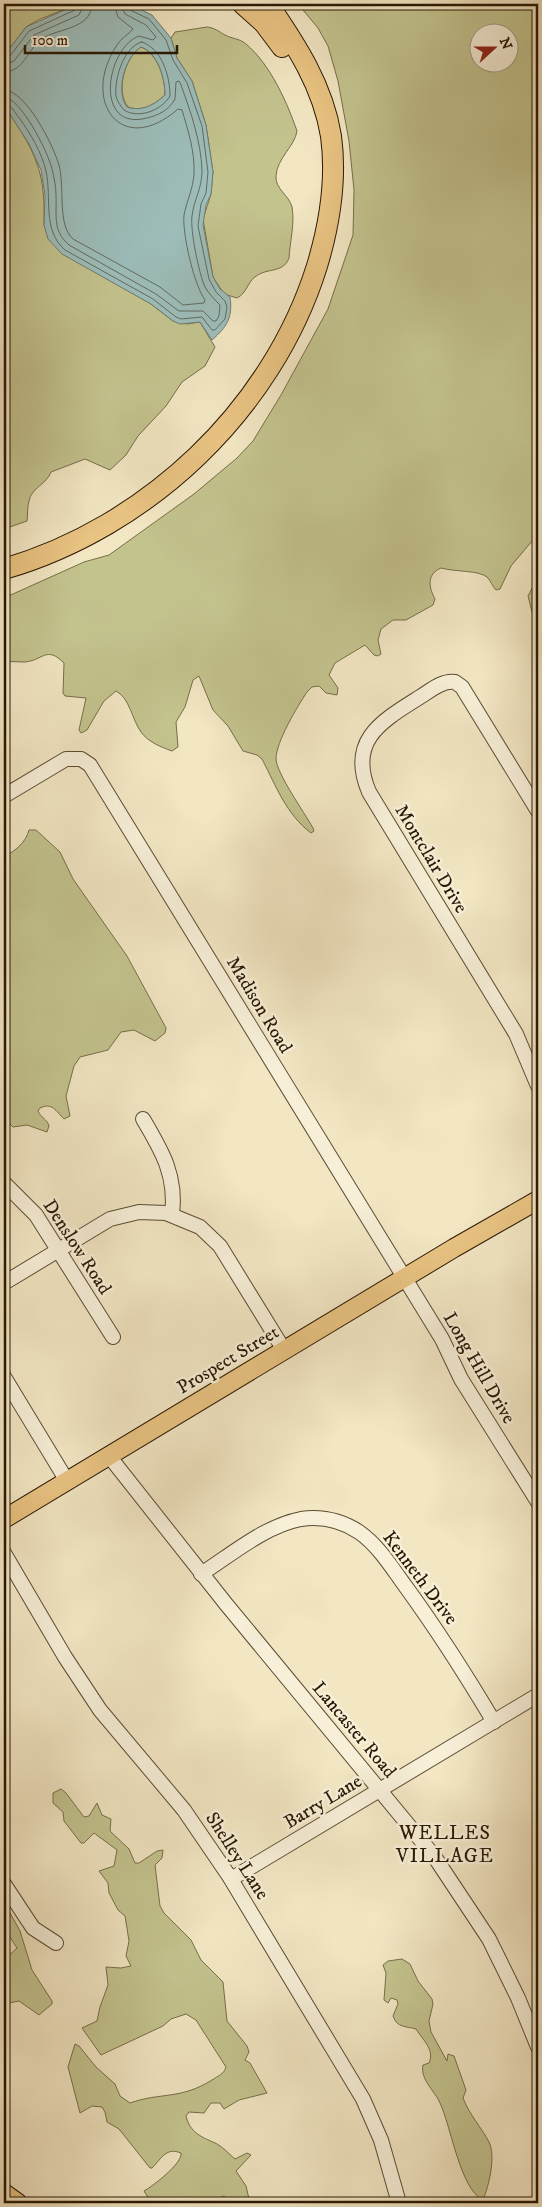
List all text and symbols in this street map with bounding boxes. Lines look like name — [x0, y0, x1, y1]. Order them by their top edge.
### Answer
scale bar — [25, 22, 178, 54]
north arrow — [470, 22, 520, 72]
text: 100 m — [32, 31, 68, 50]
text: N — [495, 35, 516, 53]
street label: Montclair Drive — [390, 801, 472, 918]
street label: Madison Road — [221, 952, 297, 1058]
street label: Denslow Road — [38, 1195, 117, 1299]
street label: Long Hill Drive — [438, 1308, 520, 1428]
street label: Prospect Street — [173, 1321, 283, 1399]
street label: Kenneth Drive — [377, 1527, 463, 1629]
street label: Lancaster Road — [307, 1677, 401, 1783]
street label: Barry Lane — [280, 1770, 366, 1834]
street label: Shelley Lane — [200, 1808, 274, 1904]
district label: WELLES VILLAGE — [395, 1821, 494, 1869]

